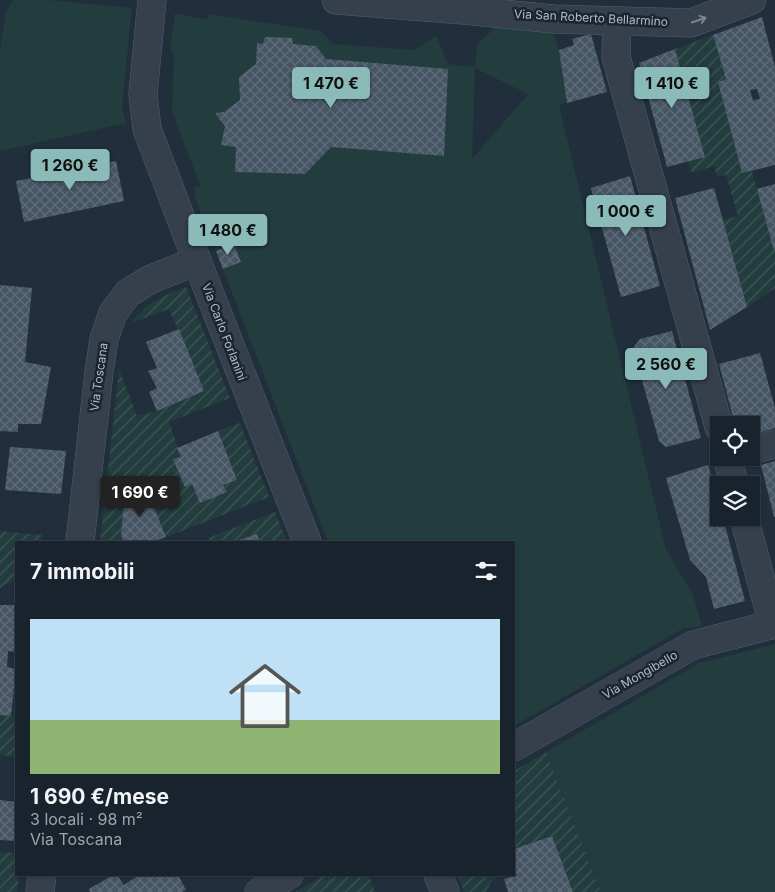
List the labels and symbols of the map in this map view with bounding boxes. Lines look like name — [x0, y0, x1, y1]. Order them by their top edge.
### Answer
street label: Via San Roberto Bellarmino — [514, 6, 668, 29]
one-way arrow — [690, 15, 706, 24]
pin: 1 470 € — [285, 66, 377, 109]
pin: 1 410 € — [626, 66, 718, 109]
pin: 1 260 € — [24, 148, 116, 191]
pin: 1 000 € — [580, 194, 672, 237]
pin: 1 480 € — [182, 214, 274, 256]
street label: Via Carlo Forlanini — [199, 281, 250, 383]
street label: Via Toscana — [86, 342, 111, 412]
pin: 2 560 € — [620, 348, 712, 390]
pin: 1 690 € — [94, 476, 186, 518]
street label: Via Mongibello — [600, 647, 680, 702]

